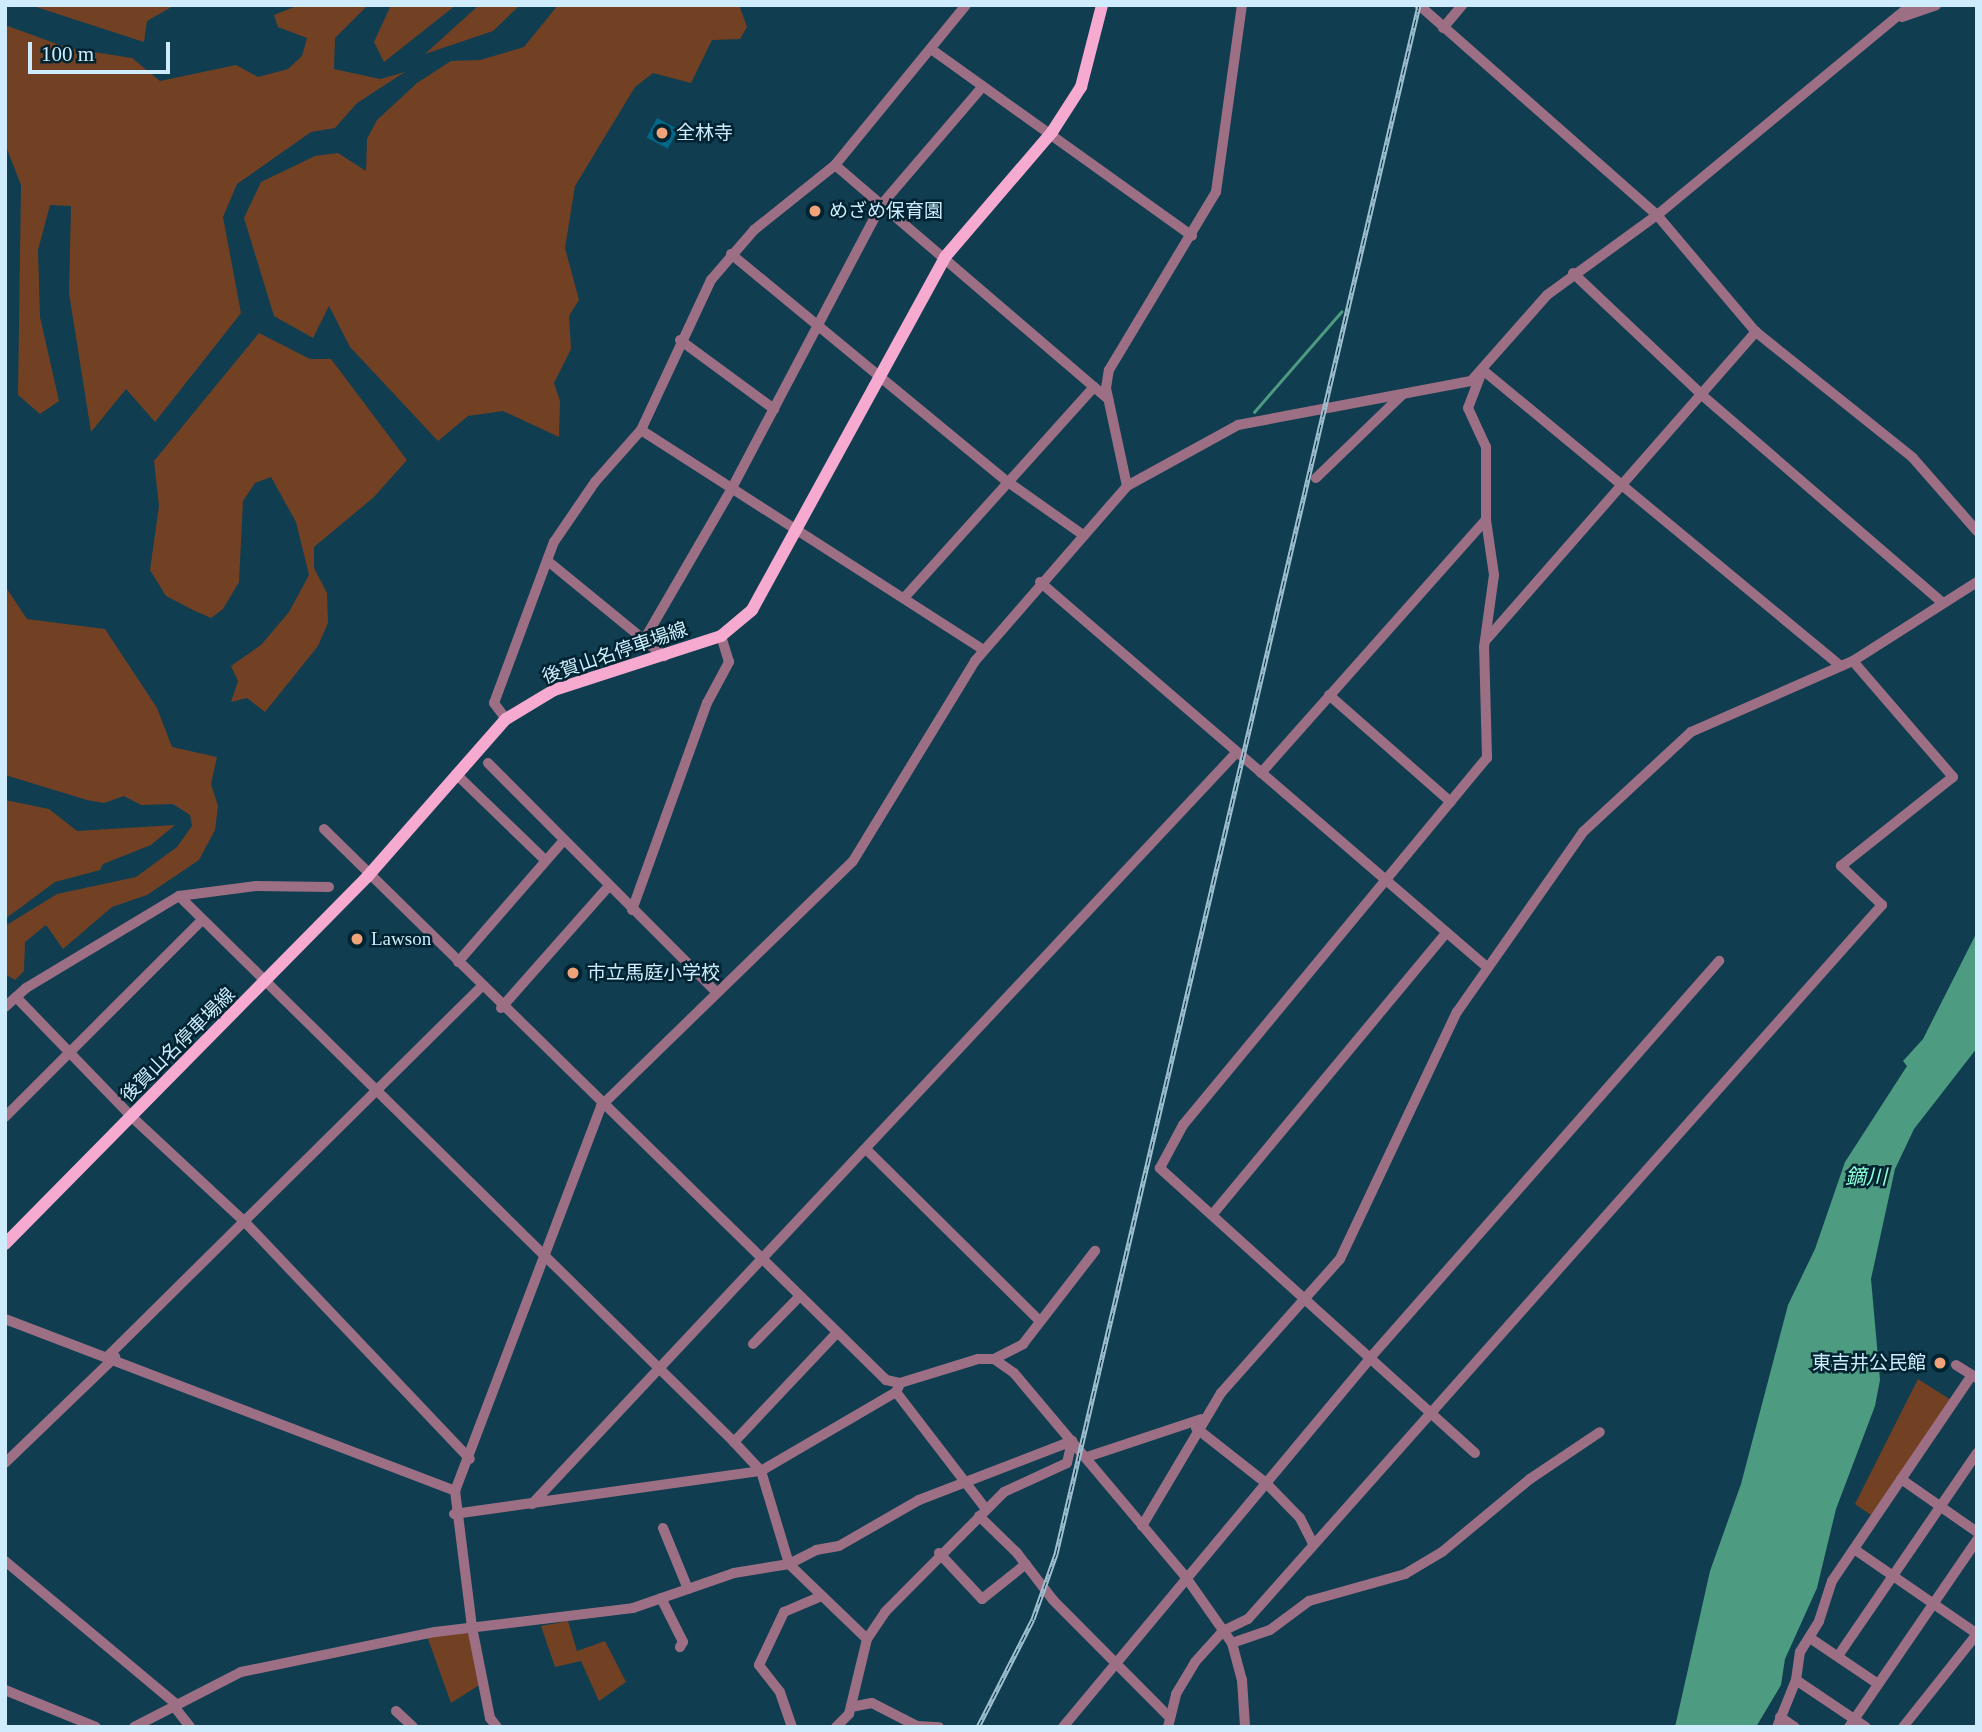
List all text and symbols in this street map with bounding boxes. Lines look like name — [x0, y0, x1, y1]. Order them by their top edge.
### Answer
scale bar — [32, 28, 173, 72]
text: 100 m — [41, 42, 94, 66]
place label: 全林寺 — [676, 122, 733, 144]
marker: 全林寺 — [654, 125, 670, 141]
place label: めざめ保育園 — [829, 200, 943, 222]
marker: めざめ保育園 — [807, 203, 823, 219]
street label: 後賀山名停車場線 — [539, 617, 691, 689]
place label: Lawson — [371, 928, 431, 950]
marker: Lawson — [349, 931, 365, 947]
place label: 市立馬庭小学校 — [587, 962, 720, 984]
marker: 市立馬庭小学校 — [565, 965, 581, 981]
street label: 後賀山名停車場線 — [116, 983, 240, 1107]
water label: 鏑川 — [1845, 1164, 1887, 1190]
place label: 東吉井公民館 — [1812, 1352, 1926, 1374]
marker: 東吉井公民館 — [1932, 1355, 1948, 1371]

